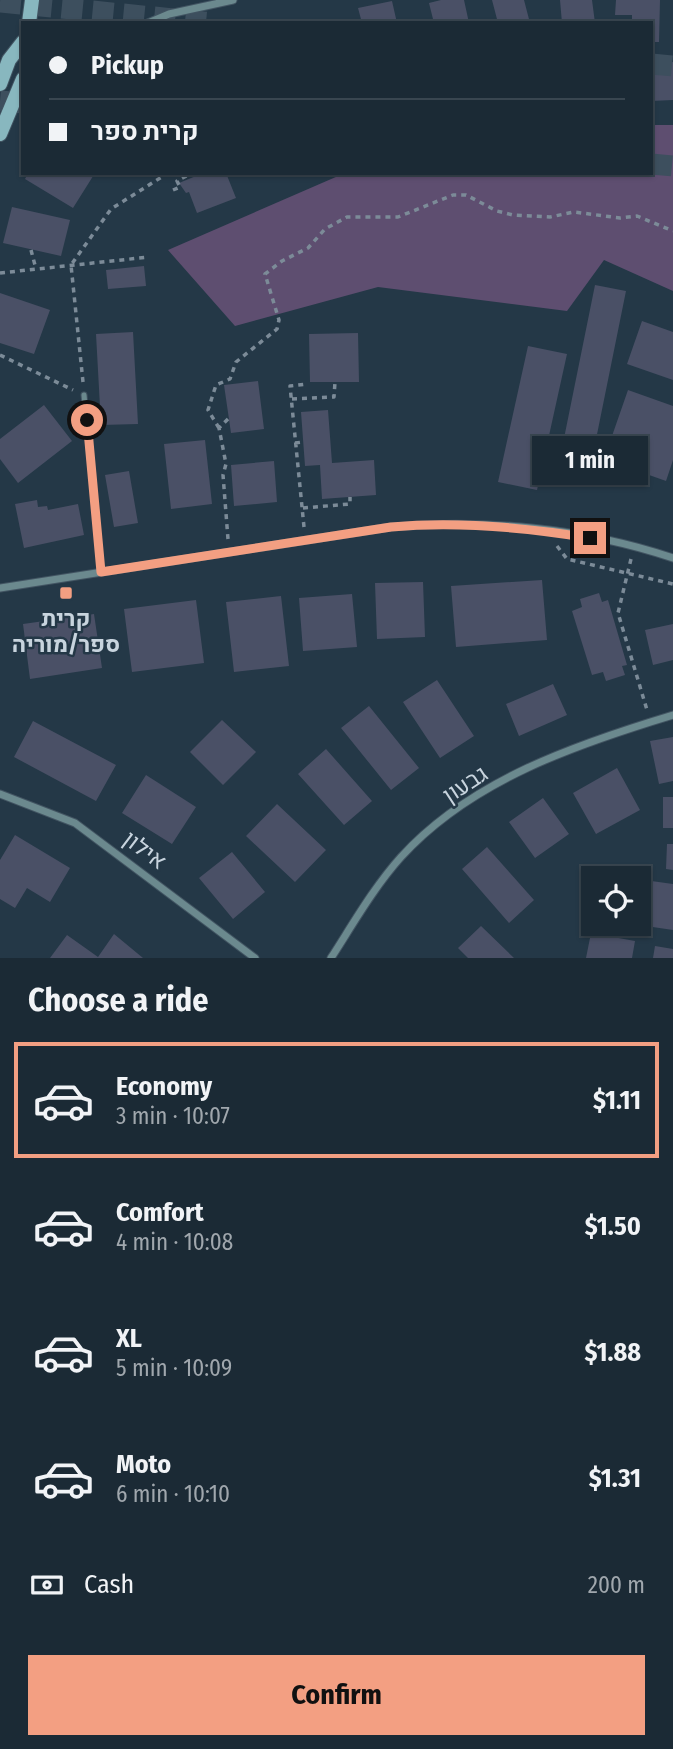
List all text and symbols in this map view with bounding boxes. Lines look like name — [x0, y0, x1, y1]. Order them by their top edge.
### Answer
text: Pickup — [91, 50, 164, 81]
text: קרית ספר — [91, 116, 199, 147]
route start — [71, 404, 103, 436]
callout: 1 min — [532, 436, 648, 486]
text: 1 min — [565, 446, 615, 474]
route end — [574, 522, 606, 554]
marker: קרית ספר/מוריה — [58, 585, 74, 601]
place label: קרית ספר/מוריה — [12, 604, 120, 658]
street label: גבעון — [437, 759, 493, 809]
street label: אילון — [118, 825, 172, 875]
map controls — [581, 866, 651, 936]
button: locate — [581, 866, 651, 936]
text: Choose a ride — [28, 981, 209, 1019]
icon: car — [32, 1069, 95, 1132]
text: Economy — [116, 1071, 212, 1102]
text: $1.11 — [593, 1085, 641, 1116]
text: 3 min · 10:07 — [116, 1102, 230, 1130]
icon: car — [32, 1195, 95, 1258]
text: Comfort — [116, 1197, 204, 1228]
text: $1.50 — [585, 1211, 641, 1242]
text: 4 min · 10:08 — [116, 1228, 233, 1256]
icon: car — [32, 1321, 95, 1384]
text: XL — [116, 1323, 142, 1354]
text: $1.88 — [585, 1337, 641, 1368]
text: 5 min · 10:09 — [116, 1354, 232, 1382]
icon: car — [32, 1447, 95, 1510]
text: Moto — [116, 1449, 171, 1480]
text: $1.31 — [589, 1463, 641, 1494]
text: 6 min · 10:10 — [116, 1480, 230, 1508]
icon: cash — [28, 1566, 66, 1604]
text: Cash — [84, 1569, 134, 1600]
text: 200 m — [588, 1571, 645, 1599]
button: Confirm — [28, 1655, 645, 1735]

